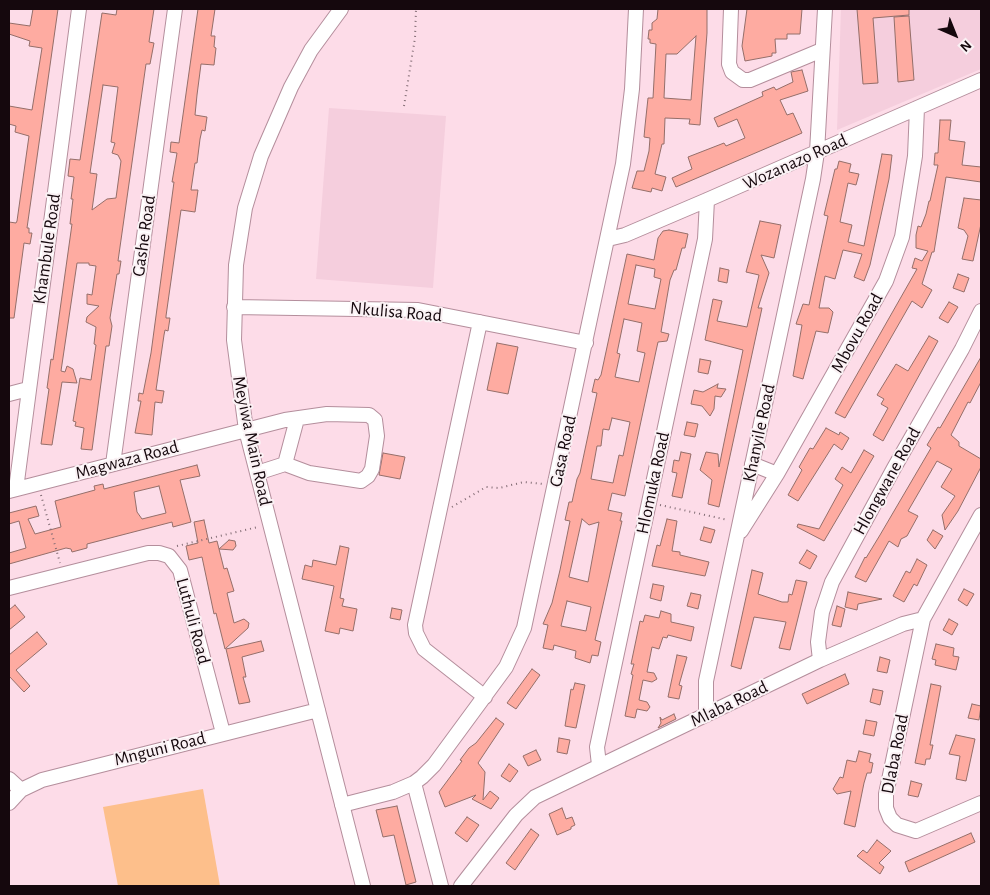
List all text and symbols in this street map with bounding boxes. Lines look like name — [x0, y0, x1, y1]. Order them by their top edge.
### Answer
north arrow — [930, 10, 980, 60]
text: N — [957, 37, 974, 54]
street label: Wozanazo Road — [740, 129, 850, 195]
street label: Khambule Road — [29, 192, 65, 306]
street label: Gashe Road — [128, 194, 160, 278]
street label: Mbovu Road — [826, 289, 888, 377]
street label: Nkulisa Road — [349, 297, 443, 327]
street label: Meyiwa Main Road — [228, 374, 276, 508]
street label: Khanyile Road — [738, 382, 780, 484]
street label: Gasa Road — [545, 413, 581, 489]
street label: Hlongwane Road — [849, 423, 925, 539]
street label: Hlomuka Road — [632, 430, 674, 536]
street label: Magwaza Road — [73, 436, 181, 484]
street label: Luthuli Road — [171, 575, 215, 667]
street label: Mlaba Road — [687, 676, 771, 732]
street label: Dlaba Road — [877, 712, 913, 796]
street label: Mnguni Road — [112, 727, 208, 771]

